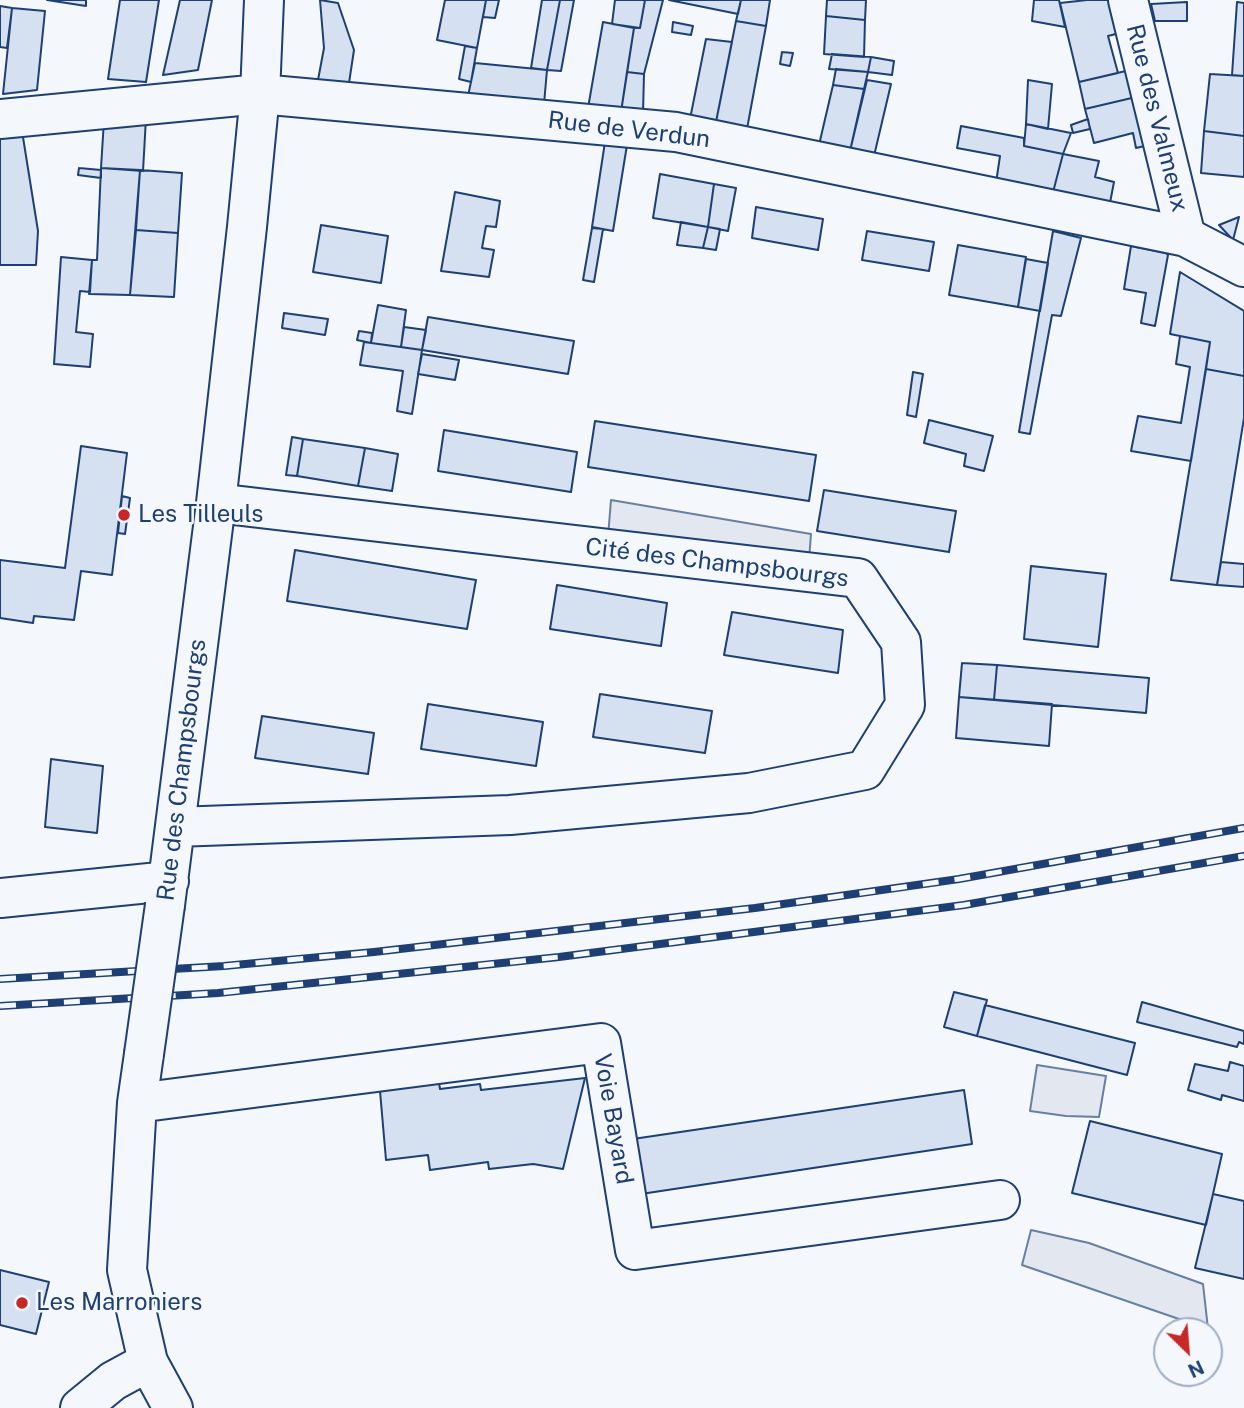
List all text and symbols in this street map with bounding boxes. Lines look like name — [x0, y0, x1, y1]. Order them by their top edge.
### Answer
street label: Rue des Valmeux — [1120, 21, 1194, 215]
street label: Rue de Verdun — [546, 106, 712, 154]
place label: Les Tilleuls — [138, 501, 264, 529]
marker: Les Tilleuls — [116, 507, 132, 523]
street label: Cité des Champsbourgs — [584, 533, 850, 593]
street label: Rue des Champsbourgs — [152, 637, 212, 903]
street label: Voie Bayard — [587, 1051, 639, 1187]
place label: Les Marroniers — [36, 1289, 202, 1317]
marker: Les Marroniers — [14, 1295, 30, 1311]
north arrow — [1153, 1317, 1223, 1387]
text: N — [1185, 1356, 1207, 1382]

